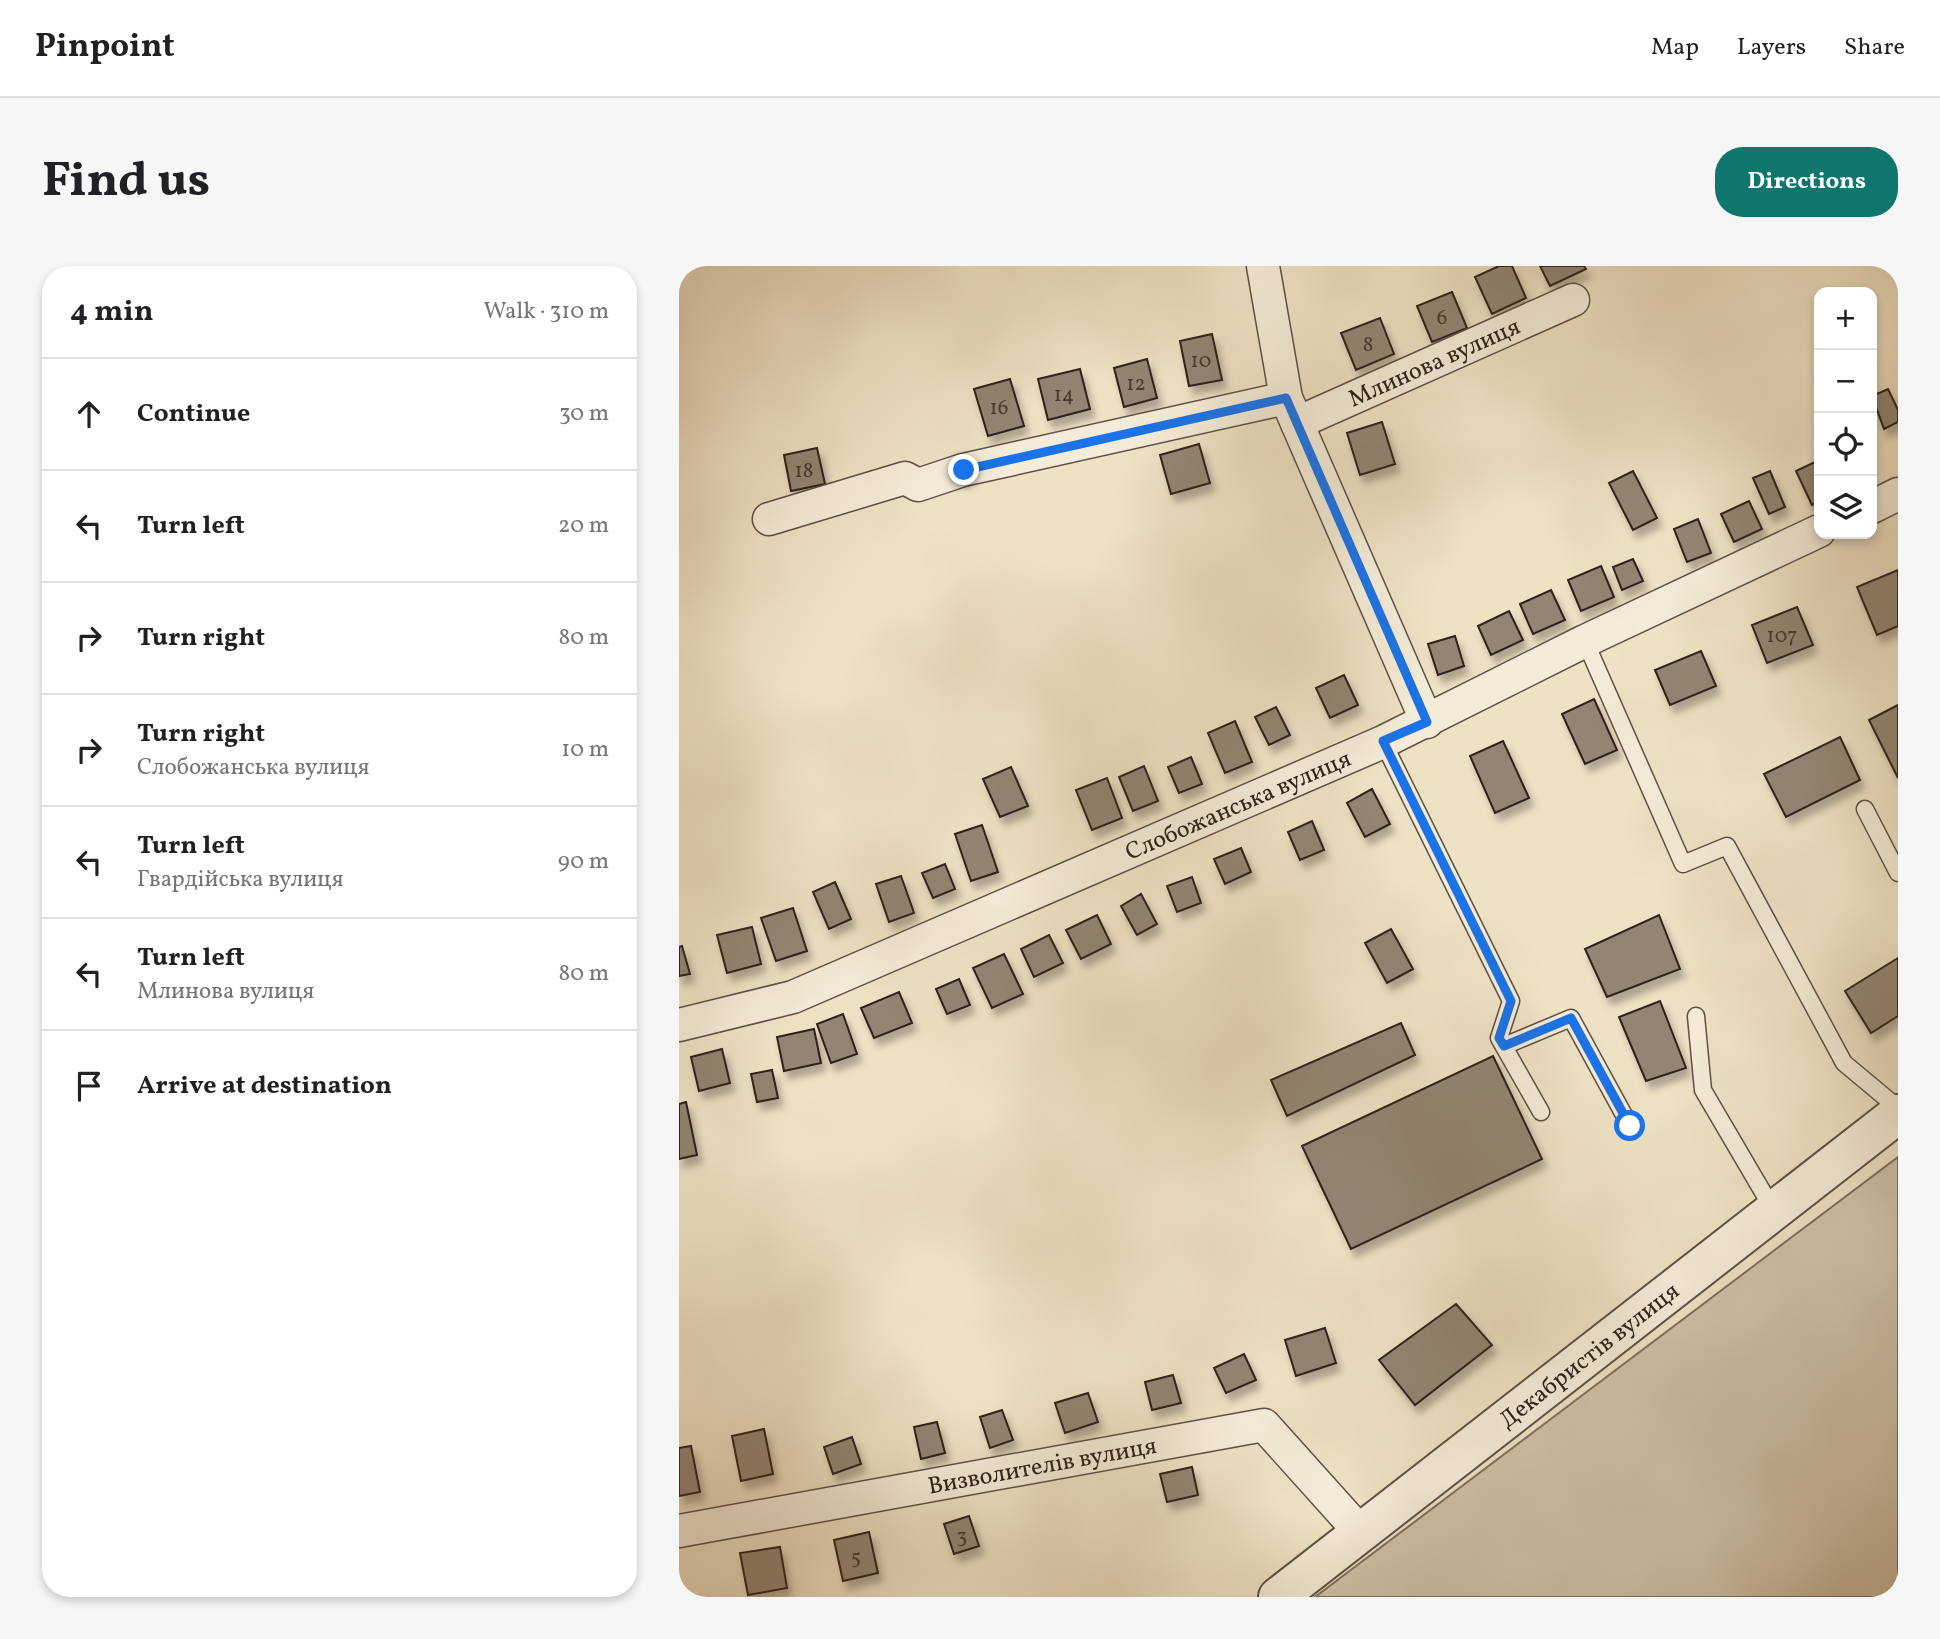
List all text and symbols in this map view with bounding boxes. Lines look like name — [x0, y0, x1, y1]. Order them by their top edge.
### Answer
text: Pinpoint — [35, 25, 175, 71]
text: Map — [1651, 31, 1699, 65]
text: Layers — [1737, 31, 1806, 65]
text: Share — [1844, 31, 1905, 65]
button: Directions — [1715, 147, 1898, 217]
text: Find us — [42, 148, 210, 217]
map controls — [1814, 287, 1877, 539]
button: + — [1814, 287, 1877, 350]
text: 4 min — [70, 291, 154, 333]
text: Walk · 310 m — [483, 296, 609, 328]
house number: 6 — [1437, 304, 1447, 333]
street label: Млинова вулиця — [1343, 311, 1526, 417]
house number: 8 — [1363, 331, 1373, 360]
house number: 10 — [1191, 347, 1211, 376]
button: − — [1814, 350, 1877, 413]
house number: 12 — [1126, 370, 1146, 399]
house number: 14 — [1054, 381, 1074, 410]
house number: 16 — [990, 394, 1008, 423]
icon: ahead — [70, 395, 108, 433]
text: Continue — [137, 396, 250, 432]
text: 30 m — [559, 398, 609, 430]
button: locate — [1814, 413, 1877, 476]
route end — [948, 454, 979, 485]
house number: 18 — [795, 457, 813, 486]
button: layers — [1814, 476, 1877, 539]
icon: left — [70, 507, 108, 545]
text: Turn left — [137, 508, 245, 544]
text: 20 m — [558, 510, 609, 542]
icon: right — [70, 619, 108, 657]
text: Turn right — [137, 620, 265, 656]
text: 80 m — [559, 622, 609, 654]
house number: 107 — [1767, 622, 1797, 651]
text: Turn right — [137, 716, 265, 752]
icon: right — [70, 731, 108, 769]
text: 10 m — [561, 734, 609, 766]
street label: Слобожанська вулиця — [1120, 743, 1357, 870]
text: Слобожанська вулиця — [137, 752, 370, 784]
text: Turn left — [137, 828, 245, 864]
icon: left — [70, 843, 108, 881]
text: 90 m — [558, 846, 609, 878]
text: Гвардійська вулиця — [137, 864, 344, 896]
text: Turn left — [137, 940, 245, 976]
icon: left — [70, 955, 108, 993]
text: 80 m — [559, 958, 609, 990]
text: Млинова вулиця — [137, 976, 314, 1008]
icon: arrive — [70, 1067, 108, 1105]
text: Arrive at destination — [137, 1068, 392, 1104]
route start — [1614, 1110, 1645, 1141]
street label: Декабристів вулиця — [1493, 1275, 1687, 1438]
street label: Визволителів вулиця — [925, 1430, 1160, 1505]
house number: 3 — [957, 1522, 967, 1551]
house number: 5 — [851, 1543, 861, 1572]

